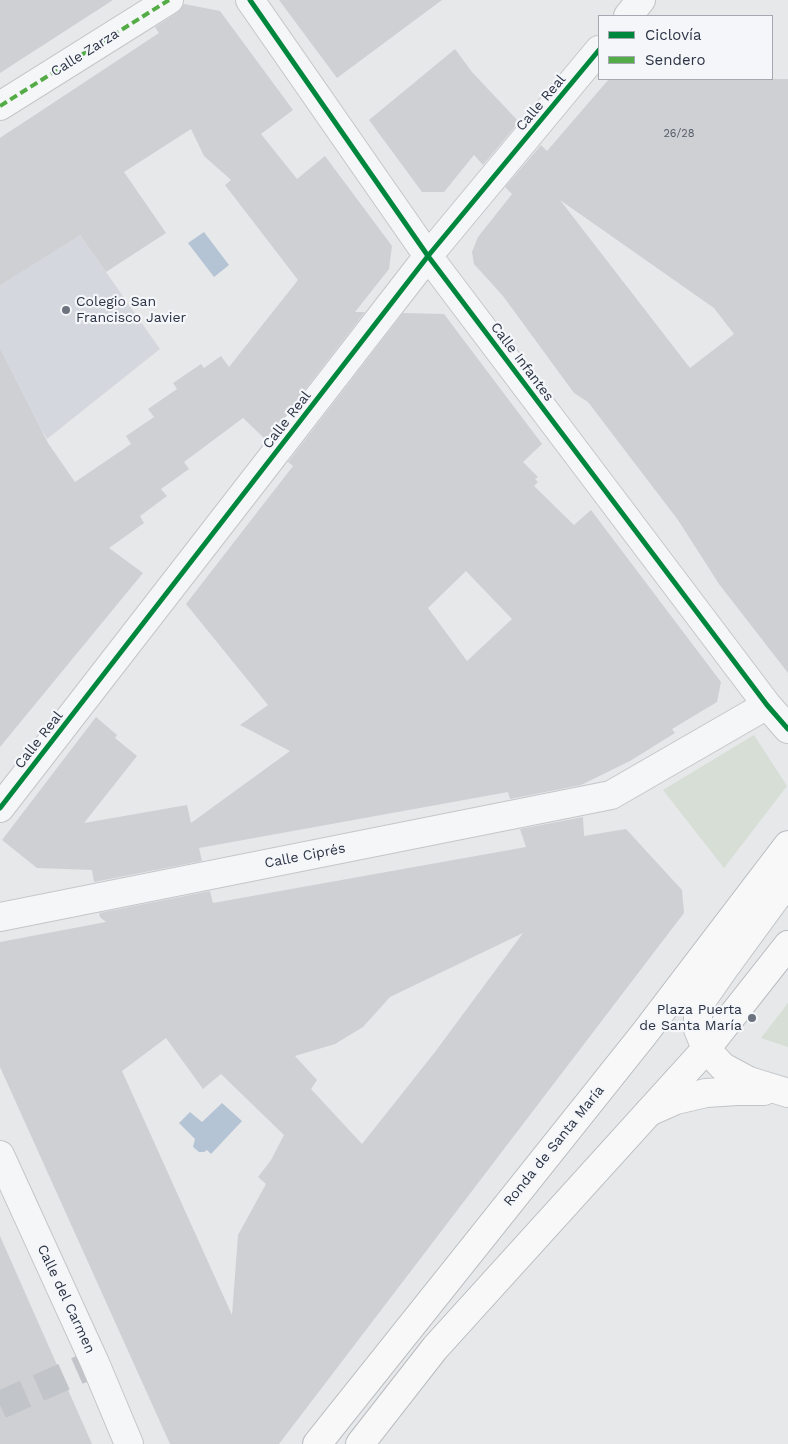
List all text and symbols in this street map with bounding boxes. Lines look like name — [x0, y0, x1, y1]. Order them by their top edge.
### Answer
legend — [598, 15, 773, 80]
street label: Calle Zarza — [48, 26, 122, 80]
text: Ciclovía — [645, 26, 702, 44]
text: Sendero — [645, 51, 706, 69]
street label: Calle Real — [513, 71, 569, 135]
house number: 26/28 — [663, 127, 695, 141]
place label: Colegio San Francisco Javier — [76, 294, 186, 326]
marker: Colegio San Francisco Javier — [60, 304, 72, 316]
street label: Calle Infantes — [487, 319, 557, 405]
street label: Calle Real — [259, 388, 315, 452]
street label: Calle Real — [11, 708, 67, 772]
street label: Calle Ciprés — [263, 840, 347, 872]
place label: Plaza Puerta de Santa María — [639, 1002, 742, 1034]
marker: Plaza Puerta de Santa María — [746, 1012, 758, 1024]
street label: Ronda de Santa María — [500, 1082, 608, 1210]
street label: Calle del Carmen — [33, 1242, 99, 1356]

